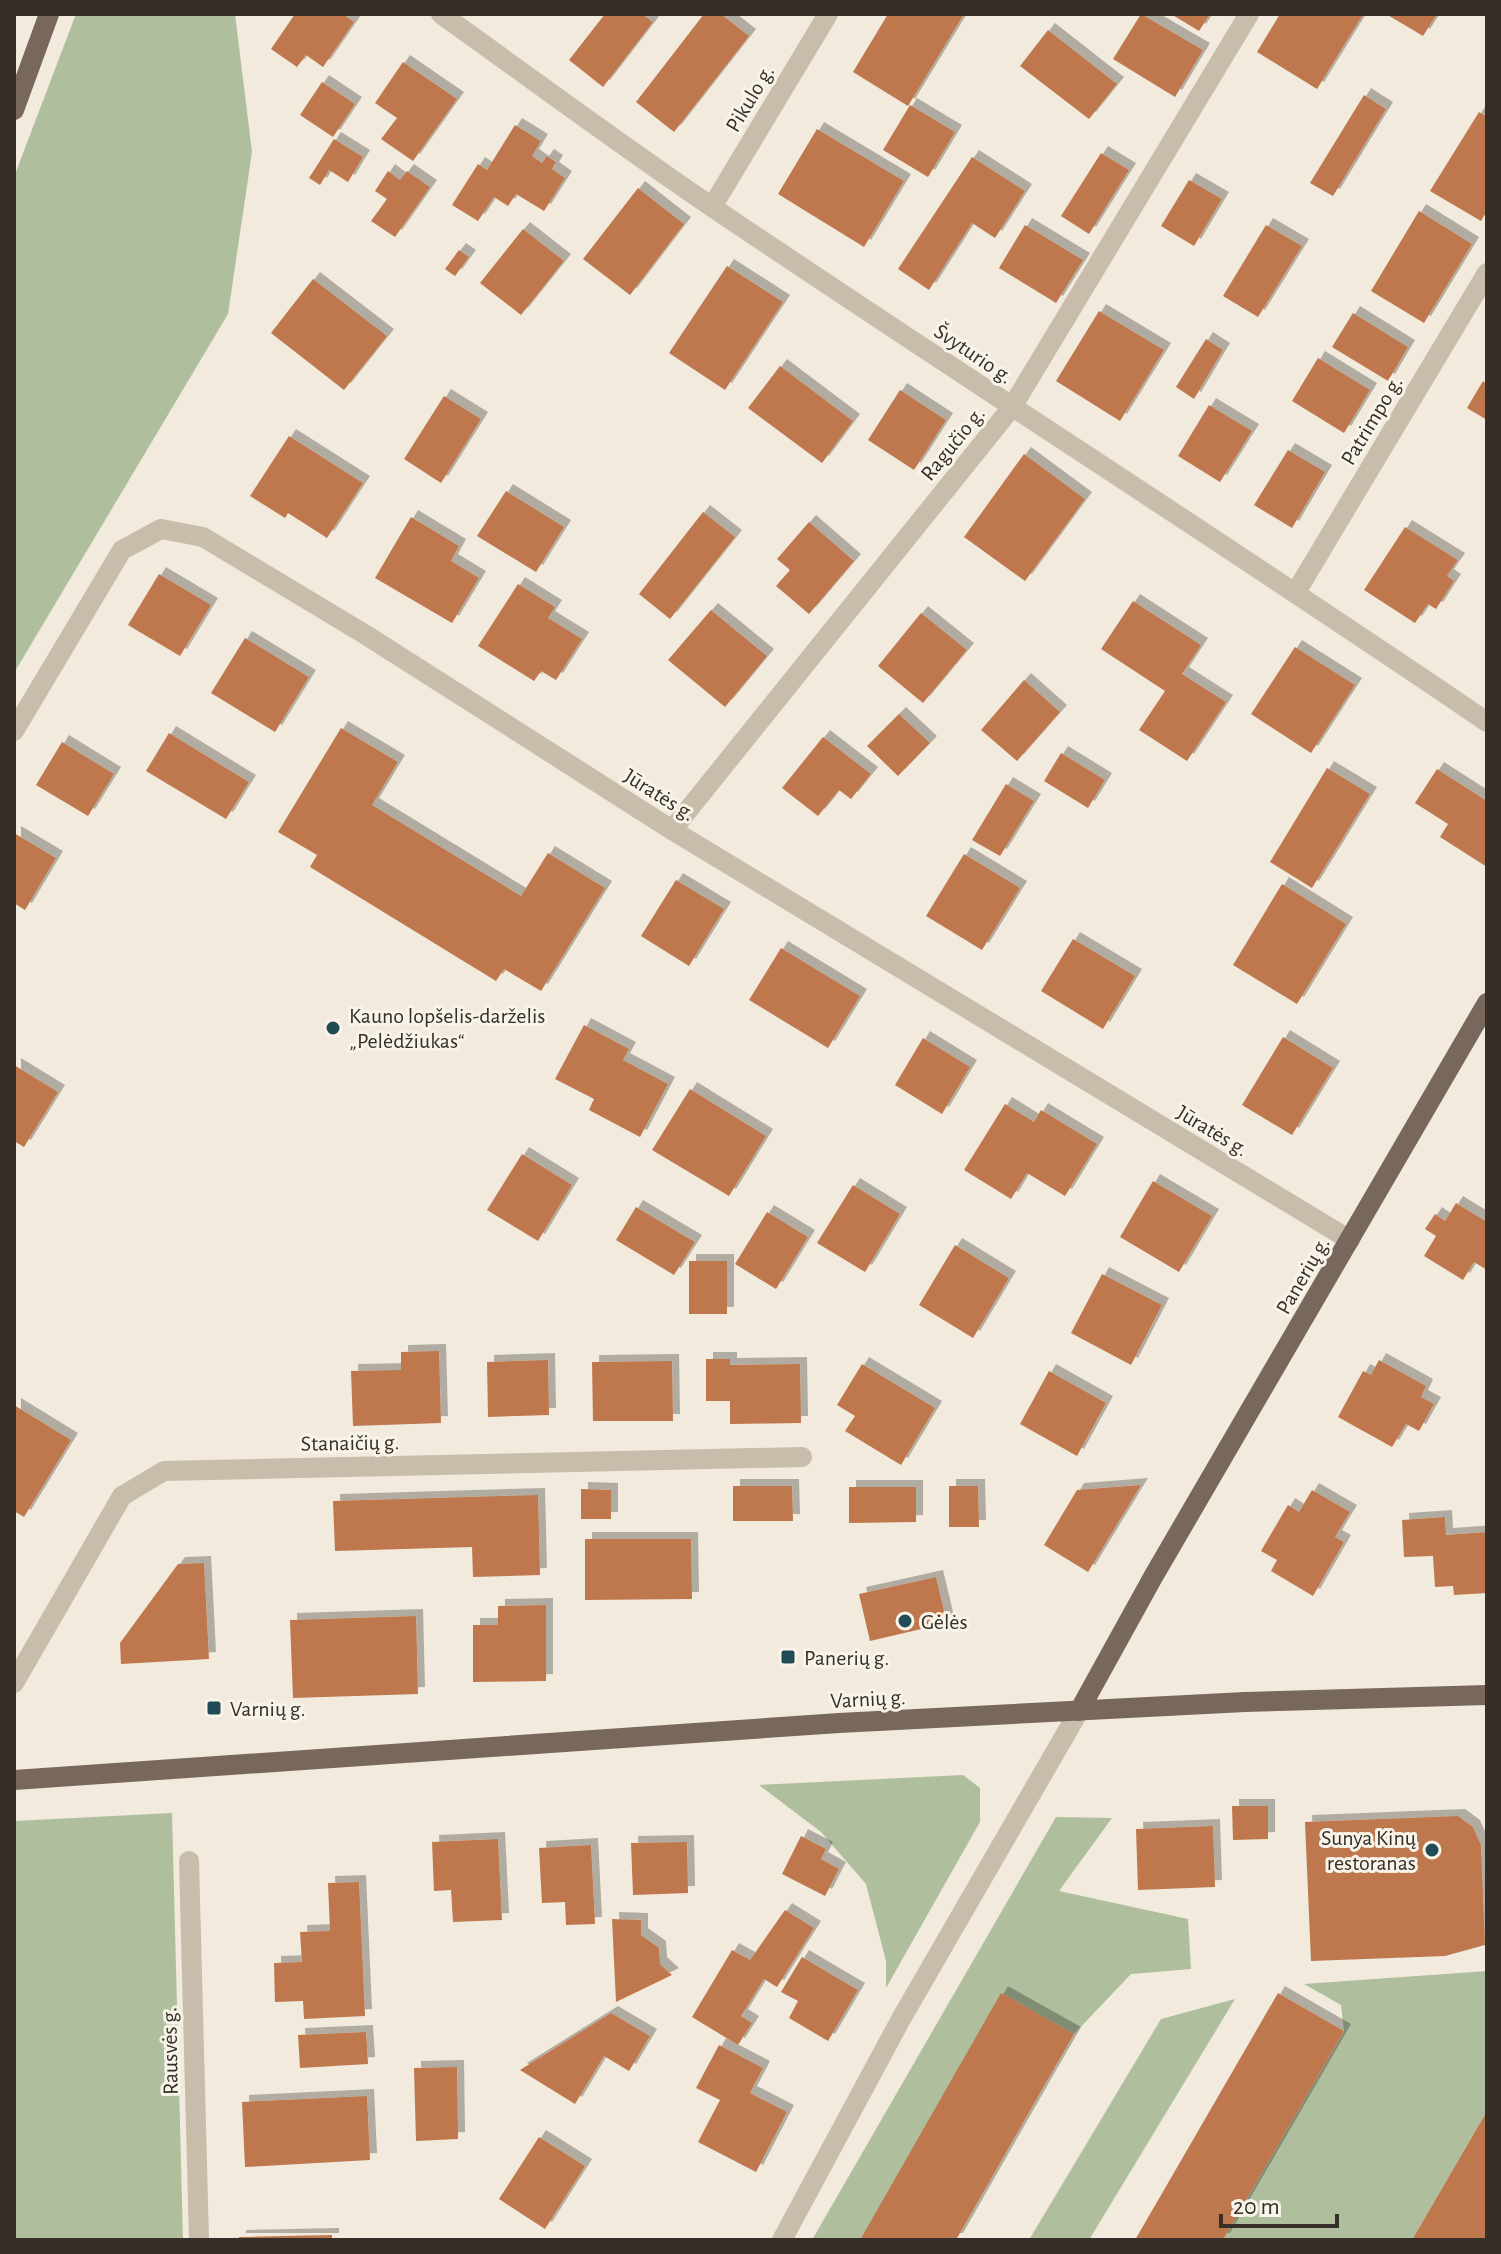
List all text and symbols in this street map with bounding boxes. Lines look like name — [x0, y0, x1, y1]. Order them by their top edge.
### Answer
street label: Pikulo g. — [721, 61, 778, 136]
street label: Švyturio g. — [930, 319, 1017, 388]
street label: Patrimpo g. — [1337, 372, 1407, 469]
street label: Ragučio g. — [917, 403, 989, 485]
street label: Jūratės g. — [620, 765, 699, 825]
place label: Kauno lopšelis-darželis „Pelėdžiukas“ — [349, 1005, 545, 1052]
marker: Kauno lopšelis-darželis „Pelėdžiukas“ — [324, 1019, 342, 1037]
street label: Jūratės g. — [1173, 1101, 1252, 1161]
street label: Panerių g. — [1272, 1233, 1334, 1318]
street label: Stanaičių g. — [301, 1431, 399, 1455]
place label: Gėlės — [921, 1611, 968, 1633]
marker: Gėlės — [896, 1612, 914, 1630]
place label: Panerių g. — [804, 1647, 889, 1669]
marker: Panerių g. — [779, 1648, 797, 1666]
street label: Varnių g. — [830, 1686, 906, 1712]
place label: Varnių g. — [230, 1698, 306, 1720]
marker: Varnių g. — [205, 1699, 223, 1717]
place label: Sunya Kinų restoranas — [1321, 1827, 1417, 1874]
marker: Sunya Kinų restoranas — [1423, 1841, 1441, 1859]
street label: Rausvės g. — [158, 2007, 182, 2095]
scale bar — [1221, 2178, 1337, 2228]
text: 20 m — [1233, 2195, 1280, 2219]

